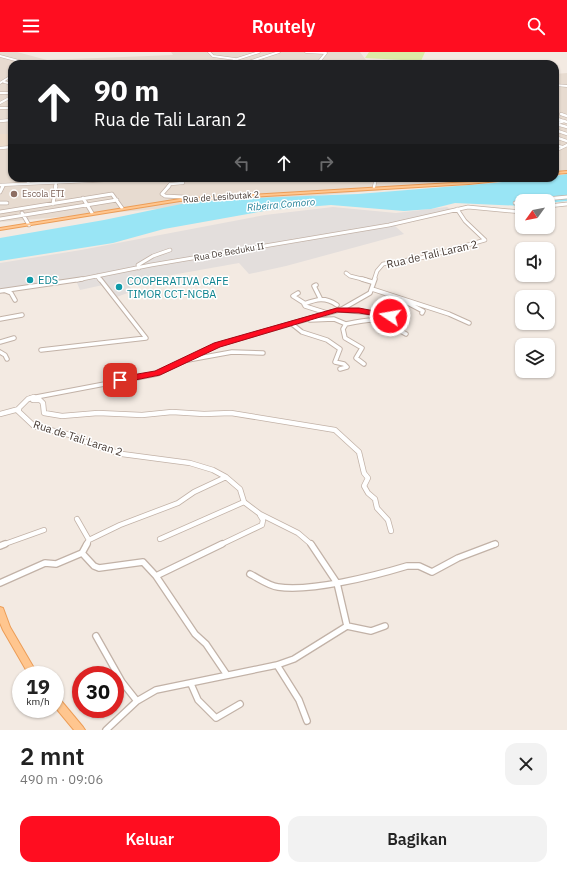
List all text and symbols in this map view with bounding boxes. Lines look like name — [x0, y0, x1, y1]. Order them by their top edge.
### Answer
icon: menu — [20, 15, 42, 37]
text: Routely — [252, 15, 315, 38]
icon: search — [525, 15, 547, 37]
text: 90 m — [94, 72, 159, 109]
icon: ahead — [28, 76, 80, 128]
text: Rua de Tali Laran 2 — [94, 108, 247, 131]
icon: left — [231, 152, 253, 174]
icon: ahead — [273, 152, 295, 174]
icon: right — [315, 152, 337, 174]
place label: Escola ETI — [22, 188, 65, 199]
street label: Rua de Lesibutak 2 — [182, 188, 260, 205]
marker: Escola ETI — [9, 189, 19, 199]
north arrow — [515, 194, 555, 234]
map controls — [515, 194, 555, 378]
water label: Ribeira Comoro — [246, 195, 316, 214]
street label: Rua de Tali Laran 2 — [385, 237, 479, 271]
street label: Rua De Beduku II — [193, 240, 265, 263]
button: sound — [515, 242, 555, 282]
place label: EDS — [38, 273, 58, 287]
place label: COOPERATIVA CAFE TIMOR CCT-NCBA — [127, 274, 229, 301]
marker: EDS — [25, 275, 35, 285]
marker: COOPERATIVA CAFE TIMOR CCT-NCBA — [114, 282, 124, 292]
button: search — [515, 290, 555, 330]
position arrow — [369, 295, 411, 337]
button: layers — [515, 338, 555, 378]
pin — [103, 363, 137, 397]
icon: arrive — [109, 369, 131, 391]
street label: Rua de Tali Laran 2 — [32, 417, 124, 459]
speed limit sign: 30 — [72, 666, 124, 718]
text: 19 — [26, 673, 50, 700]
text: km/h — [26, 695, 50, 708]
text: 2 mnt — [20, 740, 84, 772]
button: close — [505, 743, 547, 785]
text: 490 m · 09:06 — [20, 771, 103, 788]
button: Keluar — [20, 816, 280, 862]
button: Bagikan — [288, 816, 547, 862]

